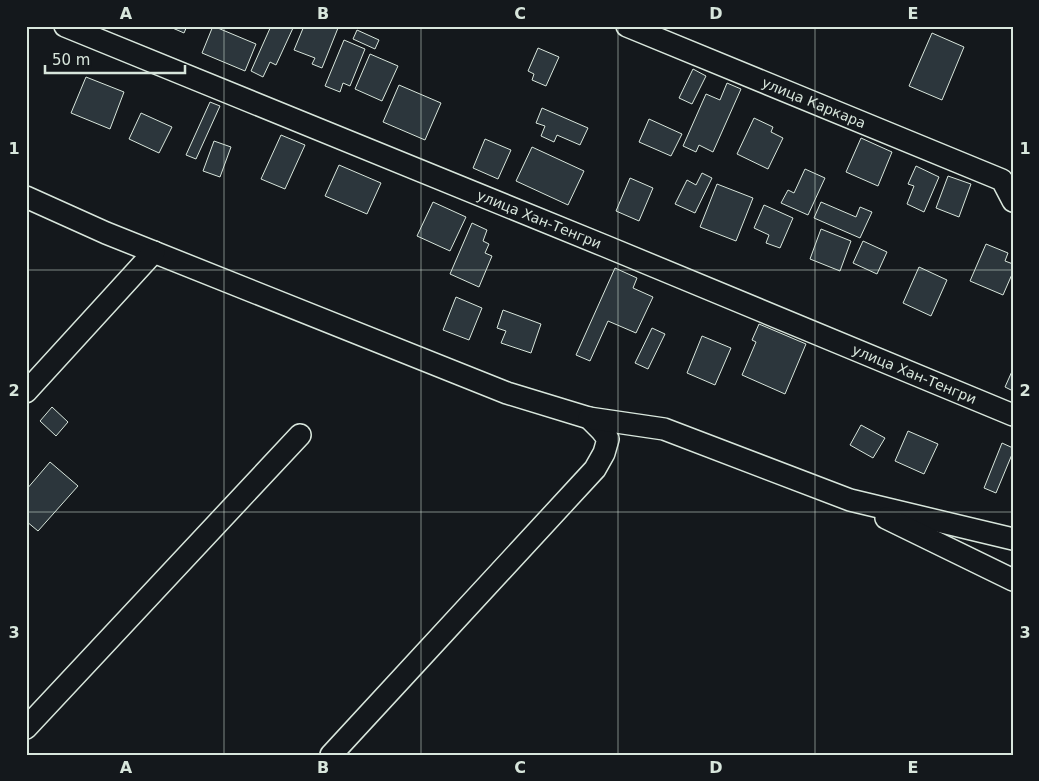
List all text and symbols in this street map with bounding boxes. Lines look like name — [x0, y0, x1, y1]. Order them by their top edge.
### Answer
text: A — [120, 4, 133, 23]
text: B — [317, 4, 329, 23]
text: C — [514, 4, 526, 23]
text: D — [709, 4, 723, 23]
text: E — [908, 4, 918, 23]
scale bar — [45, 42, 185, 74]
text: 50 m — [52, 51, 90, 69]
street label: улица Каркара — [760, 74, 868, 131]
text: 1 — [8, 139, 20, 158]
text: 1 — [1019, 139, 1031, 158]
street label: улица Хан-Тенгри — [475, 187, 604, 252]
street label: улица Хан-Тенгри — [850, 341, 979, 407]
text: 2 — [8, 381, 20, 400]
text: 2 — [1019, 381, 1031, 400]
text: 3 — [8, 623, 20, 642]
text: 3 — [1019, 623, 1031, 642]
text: A — [120, 758, 133, 777]
text: B — [317, 758, 329, 777]
text: C — [514, 758, 526, 777]
text: D — [709, 758, 723, 777]
text: E — [908, 758, 918, 777]

